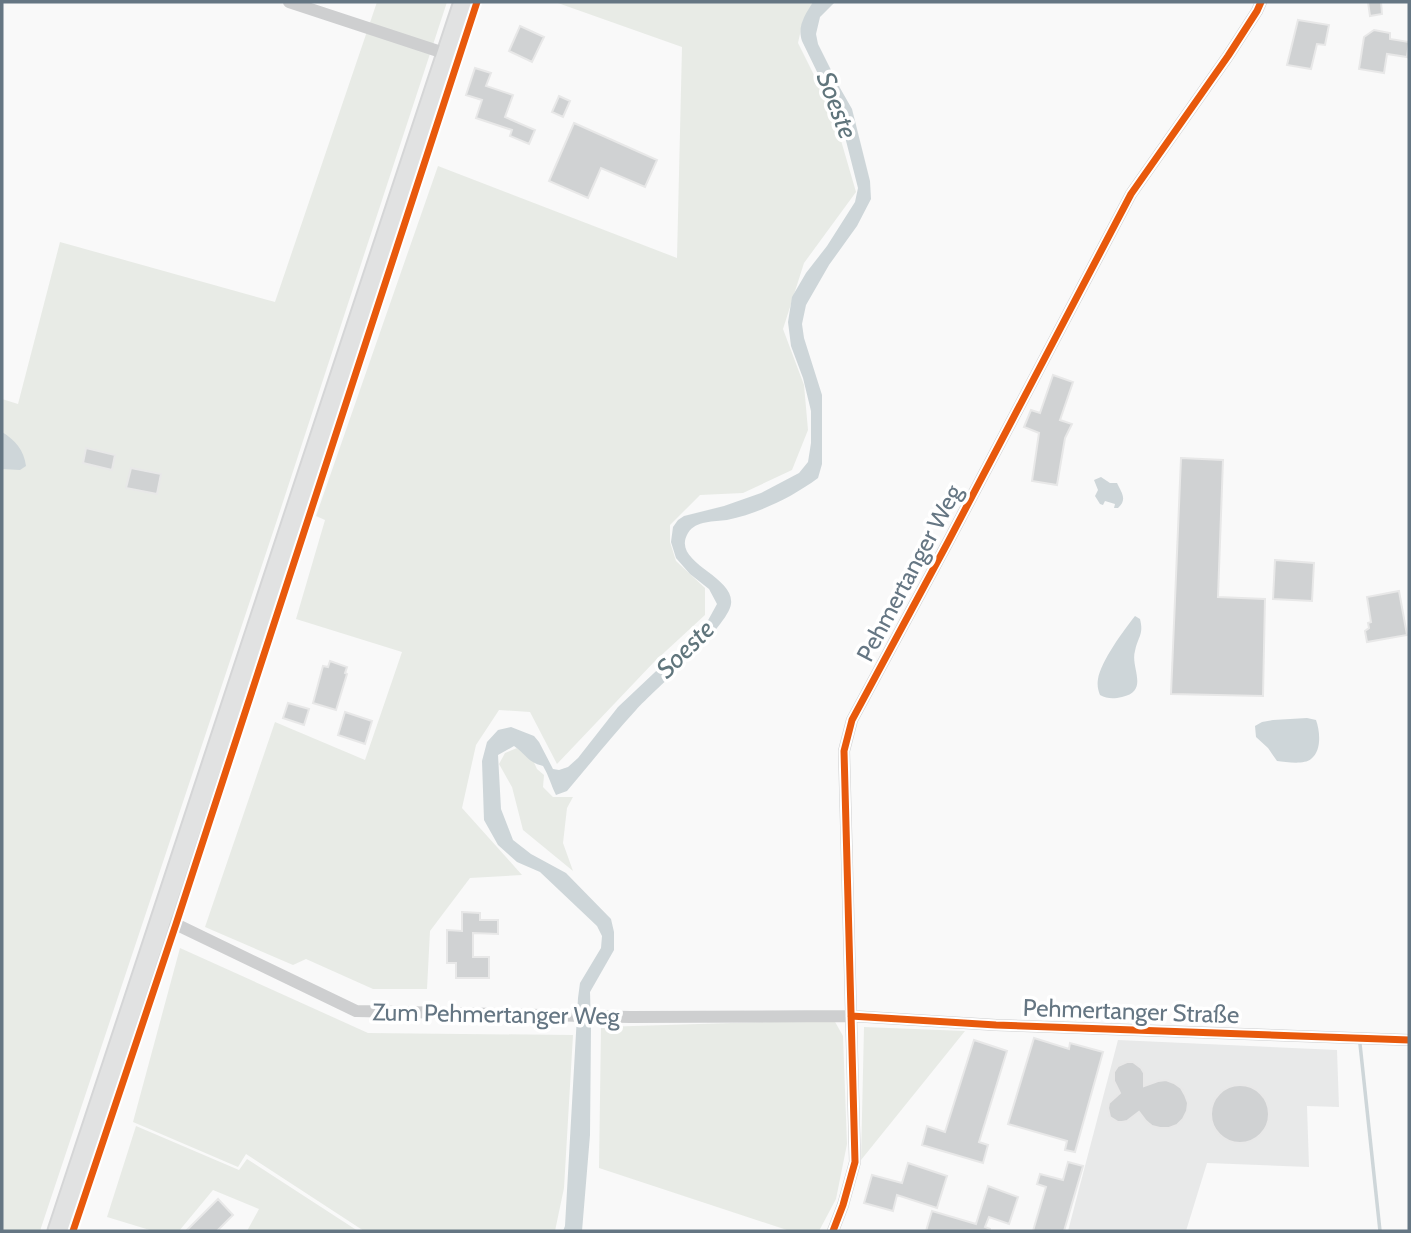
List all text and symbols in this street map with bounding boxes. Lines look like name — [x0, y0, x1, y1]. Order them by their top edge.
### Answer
water label: Soeste — [810, 67, 864, 143]
street label: Pehmertanger Weg — [850, 479, 968, 666]
water label: Soeste — [649, 613, 721, 685]
street label: Pehmertanger Straße — [1022, 993, 1240, 1029]
street label: Zum Pehmertanger Weg — [372, 997, 621, 1031]

